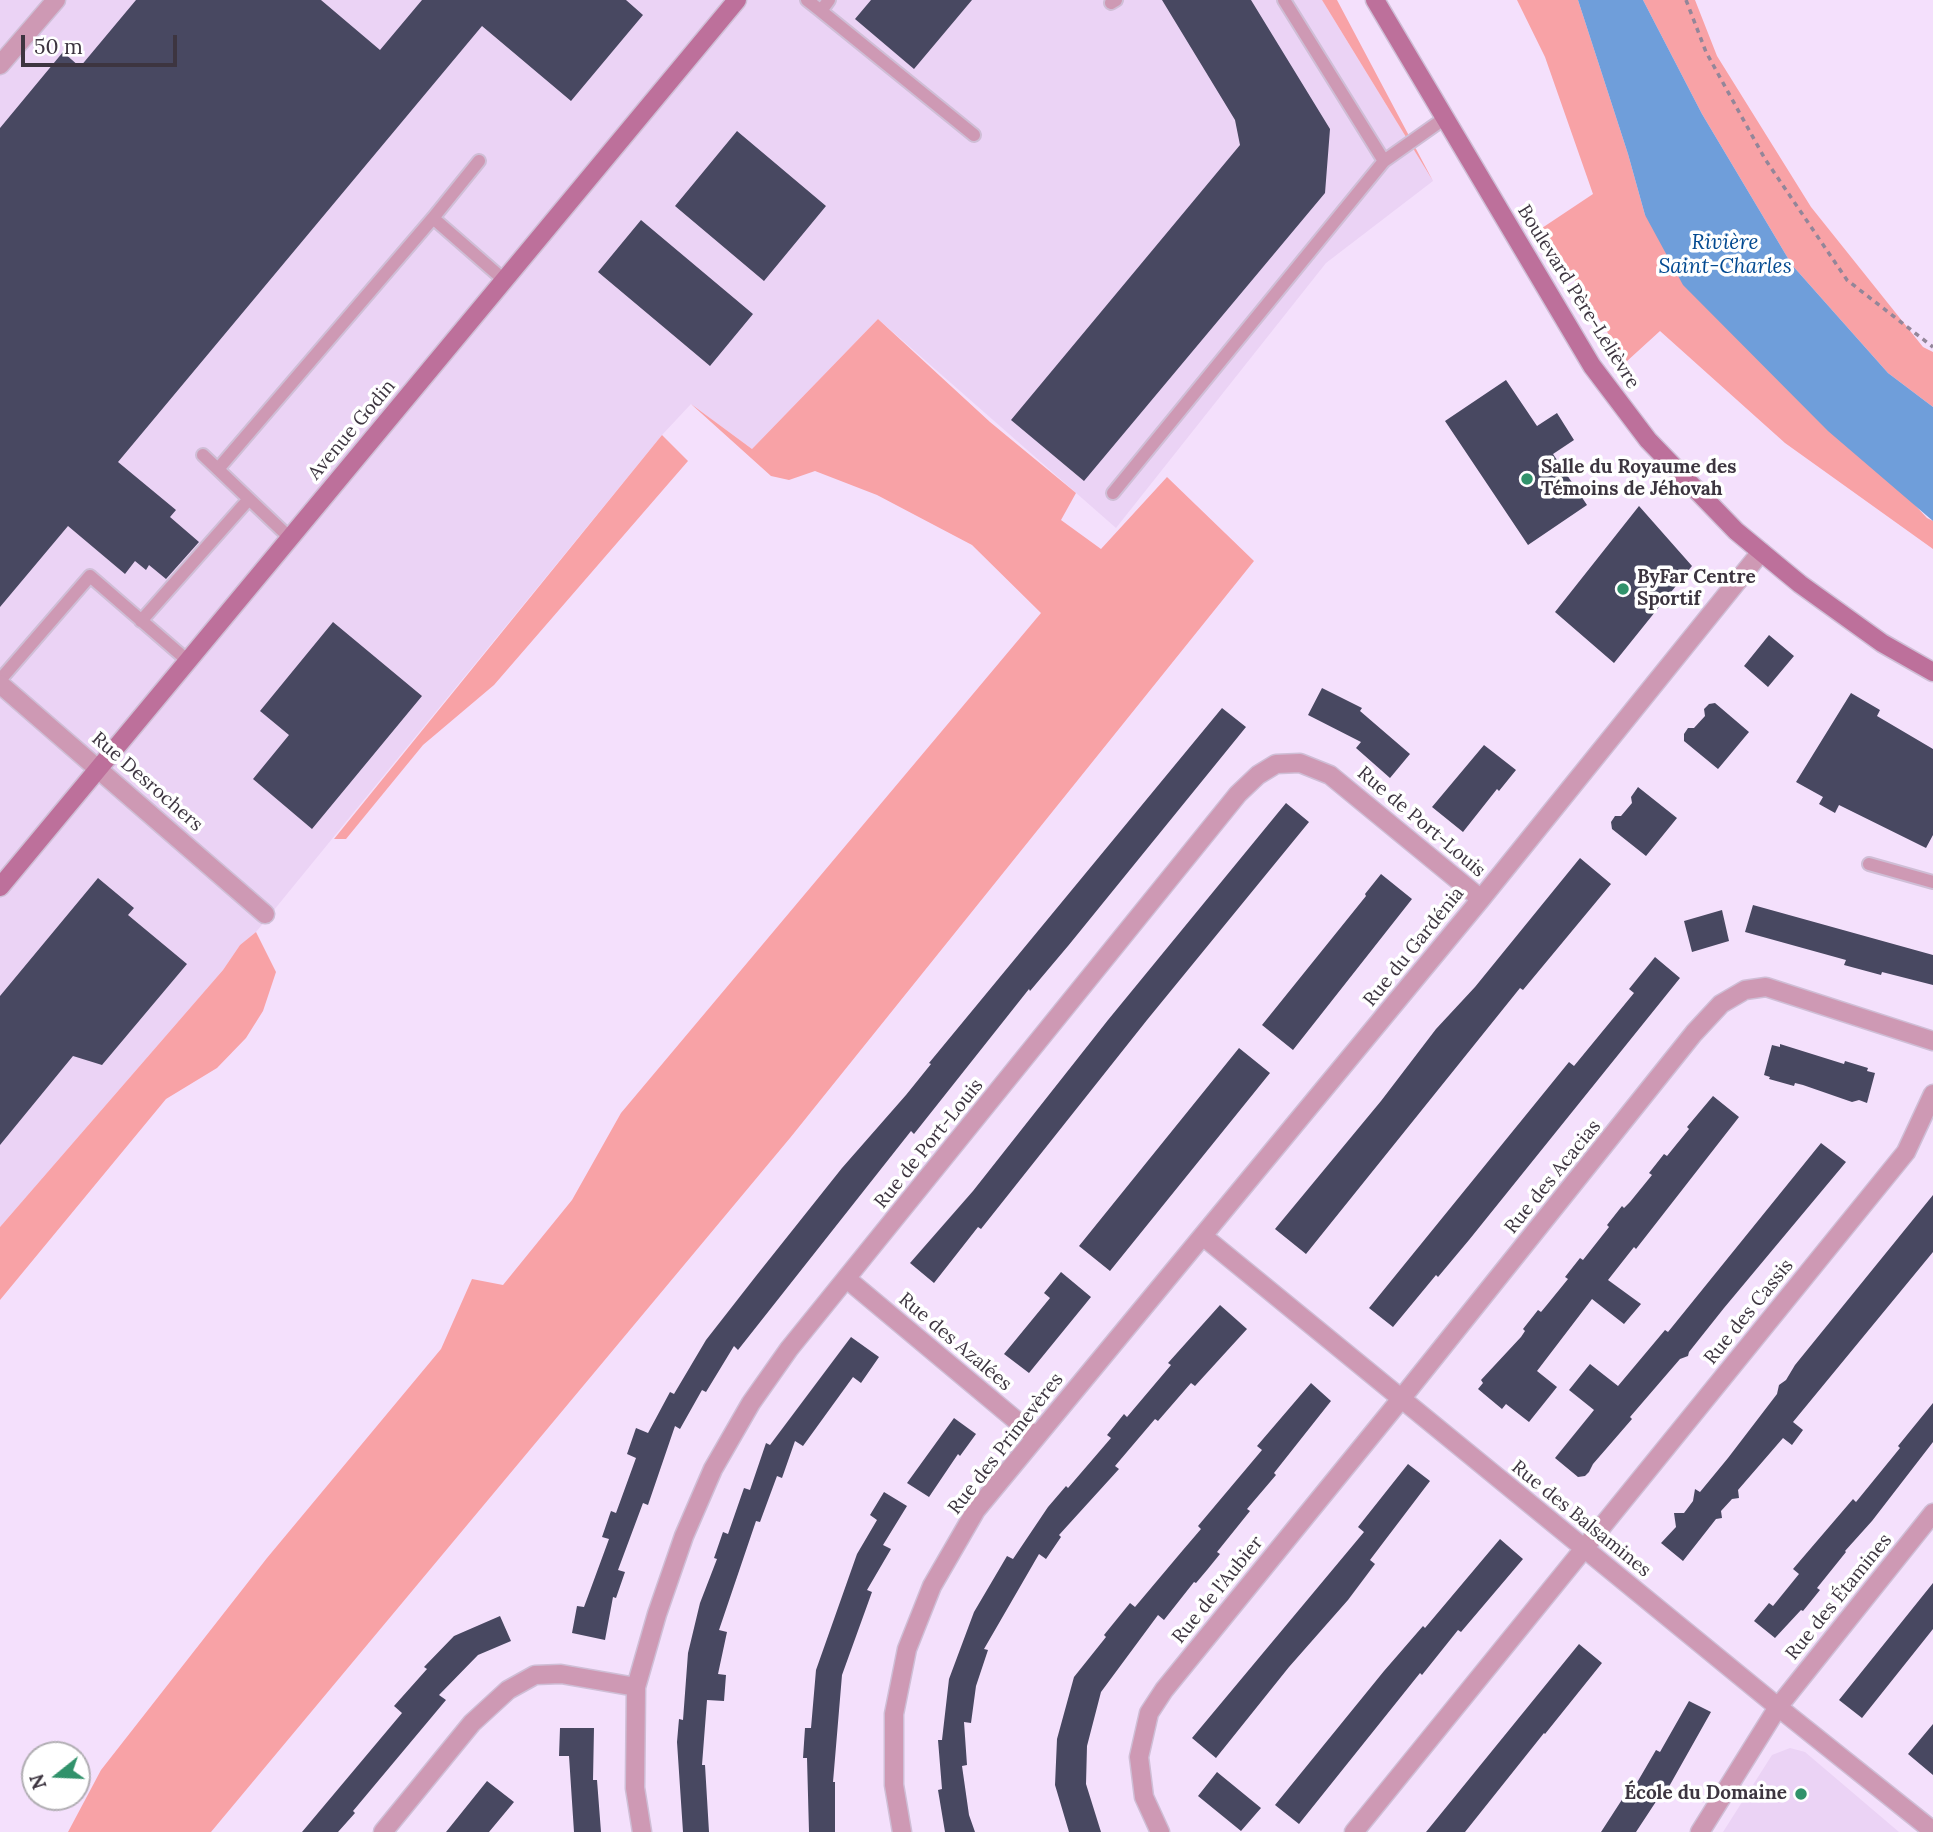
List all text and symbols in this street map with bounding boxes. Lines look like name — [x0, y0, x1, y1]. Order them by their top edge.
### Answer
scale bar — [24, 21, 180, 65]
text: 50 m — [34, 33, 83, 60]
street label: Boulevard Père-Lelièvre — [1512, 201, 1644, 393]
water label: Rivière Saint-Charles — [1658, 230, 1792, 280]
street label: Avenue Godin — [304, 375, 400, 485]
place label: Salle du Royaume des Témoins de Jéhovah — [1541, 457, 1736, 501]
marker: Salle du Royaume des Témoins de Jéhovah — [1519, 471, 1535, 487]
place label: ByFar Centre Sportif — [1637, 567, 1756, 611]
marker: ByFar Centre Sportif — [1615, 581, 1631, 597]
street label: Rue Desrochers — [87, 728, 207, 836]
street label: Rue de Port-Louis — [1352, 762, 1490, 882]
street label: Rue du Gardénia — [1359, 883, 1469, 1011]
street label: Rue de Port-Louis — [870, 1075, 988, 1213]
street label: Rue des Acacias — [1500, 1115, 1606, 1239]
street label: Rue des Cassis — [1700, 1255, 1798, 1369]
street label: Rue des Azalées — [894, 1288, 1016, 1396]
street label: Rue des Primevères — [944, 1369, 1068, 1519]
street label: Rue des Balsamines — [1507, 1456, 1655, 1582]
street label: Rue des Étamines — [1781, 1529, 1897, 1665]
street label: Rue de l'Aubier — [1168, 1532, 1268, 1648]
north arrow — [21, 1741, 91, 1811]
text: N — [24, 1771, 52, 1793]
place label: École du Domaine — [1624, 1783, 1787, 1805]
marker: École du Domaine — [1793, 1786, 1809, 1802]

